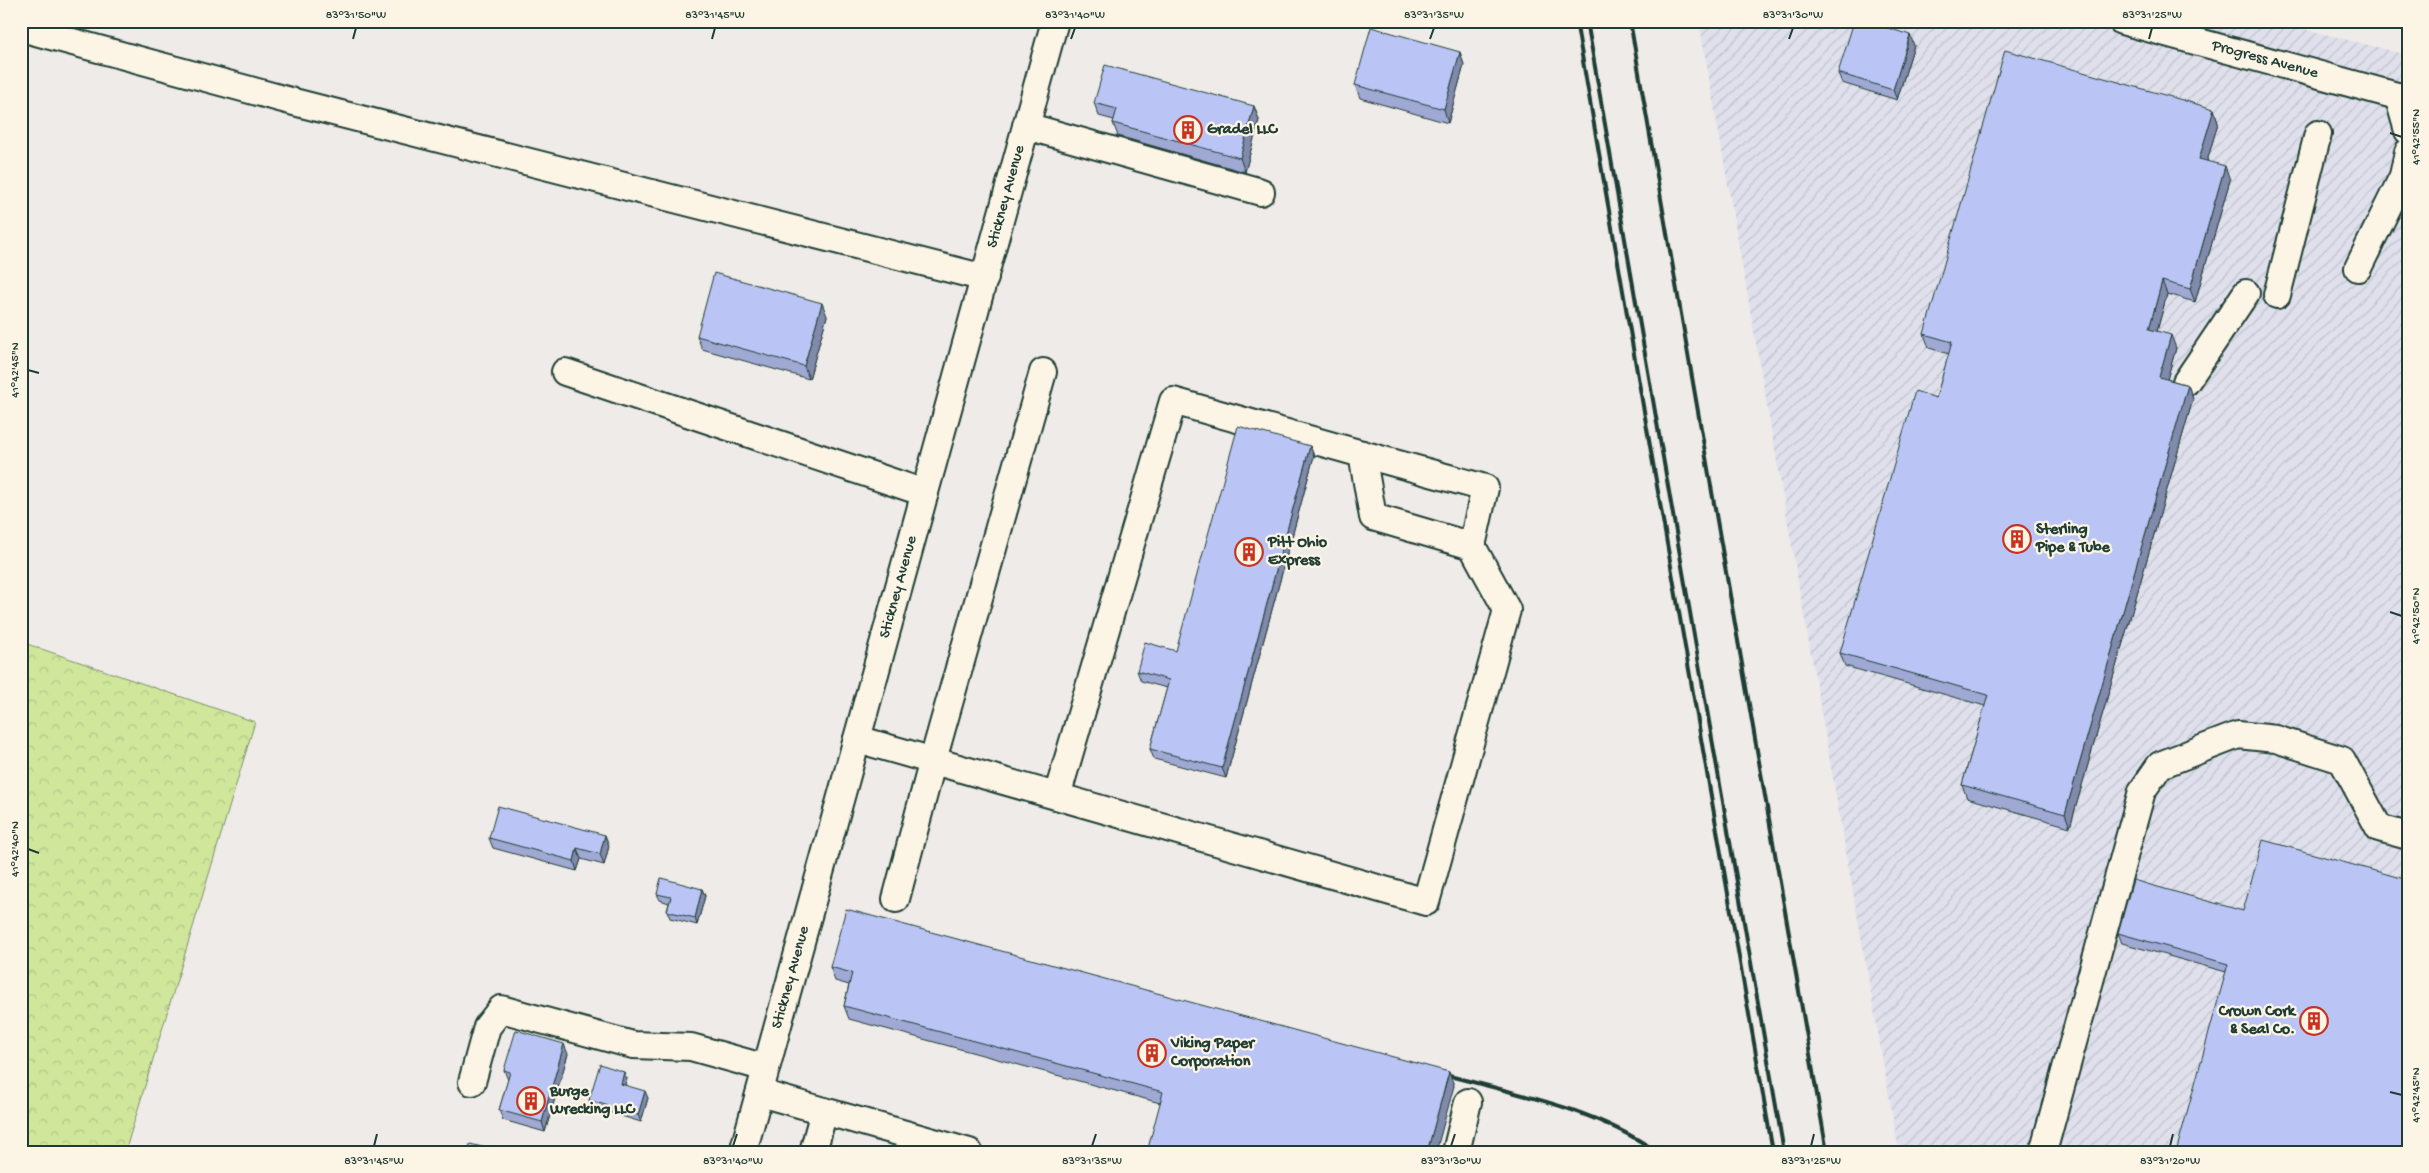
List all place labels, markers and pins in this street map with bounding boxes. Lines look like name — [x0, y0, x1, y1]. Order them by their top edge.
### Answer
building icon: Gradel LLC — [1173, 115, 1203, 145]
place label: Gradel LLC — [1207, 121, 1278, 140]
place label: Sterling Pipe & Tube — [2035, 521, 2110, 558]
building icon: Sterling Pipe & Tube — [2002, 524, 2032, 554]
place label: Pitt Ohio Express — [1267, 534, 1328, 571]
building icon: Pitt Ohio Express — [1234, 537, 1264, 567]
place label: Crown Cork & Seal Co. — [2218, 1003, 2297, 1040]
building icon: Crown Cork & Seal Co. — [2299, 1006, 2329, 1036]
place label: Viking Paper Corporation — [1170, 1035, 1256, 1072]
building icon: Viking Paper Corporation — [1137, 1038, 1167, 1068]
place label: Burge Wrecking LLC — [549, 1083, 636, 1120]
building icon: Burge Wrecking LLC — [516, 1086, 546, 1116]

